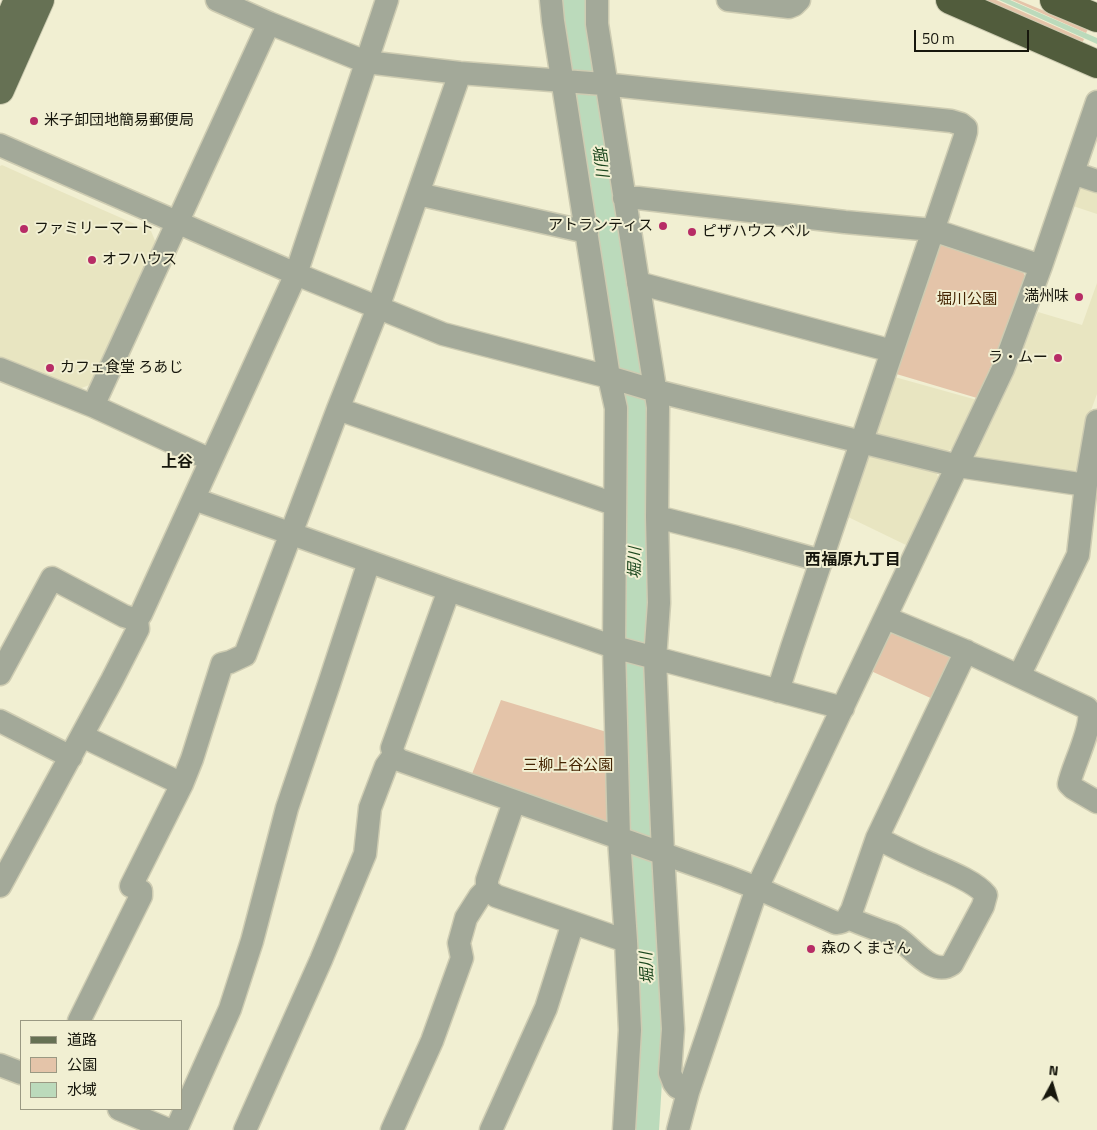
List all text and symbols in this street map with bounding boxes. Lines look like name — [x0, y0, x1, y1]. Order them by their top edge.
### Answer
scale bar — [917, 20, 1032, 52]
text: 50 m — [922, 27, 955, 50]
place label: 米子卸団地簡易郵便局 — [44, 112, 194, 130]
marker: 米子卸団地簡易郵便局 — [28, 115, 40, 127]
water label: 堀川 — [587, 144, 611, 178]
place label: アトランティス — [548, 217, 653, 235]
place label: ファミリーマート — [34, 220, 154, 238]
marker: アトランティス — [657, 220, 669, 232]
marker: ファミリーマート — [18, 223, 30, 235]
place label: ピザハウス ベル — [702, 223, 810, 241]
marker: ピザハウス ベル — [686, 226, 698, 238]
place label: オフハウス — [102, 251, 177, 269]
marker: オフハウス — [86, 254, 98, 266]
place label: 満州味 — [1024, 288, 1069, 306]
park label: 堀川公園 — [937, 291, 997, 309]
marker: 満州味 — [1073, 291, 1085, 303]
place label: ラ・ムー — [988, 349, 1048, 367]
marker: ラ・ムー — [1052, 352, 1064, 364]
place label: カフェ食堂 ろあじ — [60, 359, 183, 377]
marker: カフェ食堂 ろあじ — [44, 362, 56, 374]
district label: 上谷 — [161, 453, 193, 473]
water label: 堀川 — [626, 547, 646, 579]
district label: 西福原九丁目 — [805, 551, 901, 571]
park label: 三柳上谷公園 — [523, 757, 613, 775]
place label: 森のくまさん — [821, 940, 911, 958]
marker: 森のくまさん — [805, 943, 817, 955]
water label: 堀川 — [638, 952, 658, 984]
legend — [20, 1020, 182, 1110]
text: 道路 — [67, 1028, 97, 1051]
text: 公園 — [67, 1053, 97, 1076]
text: N — [1048, 1059, 1060, 1081]
north arrow — [1027, 1060, 1077, 1110]
text: 水域 — [67, 1078, 97, 1101]

